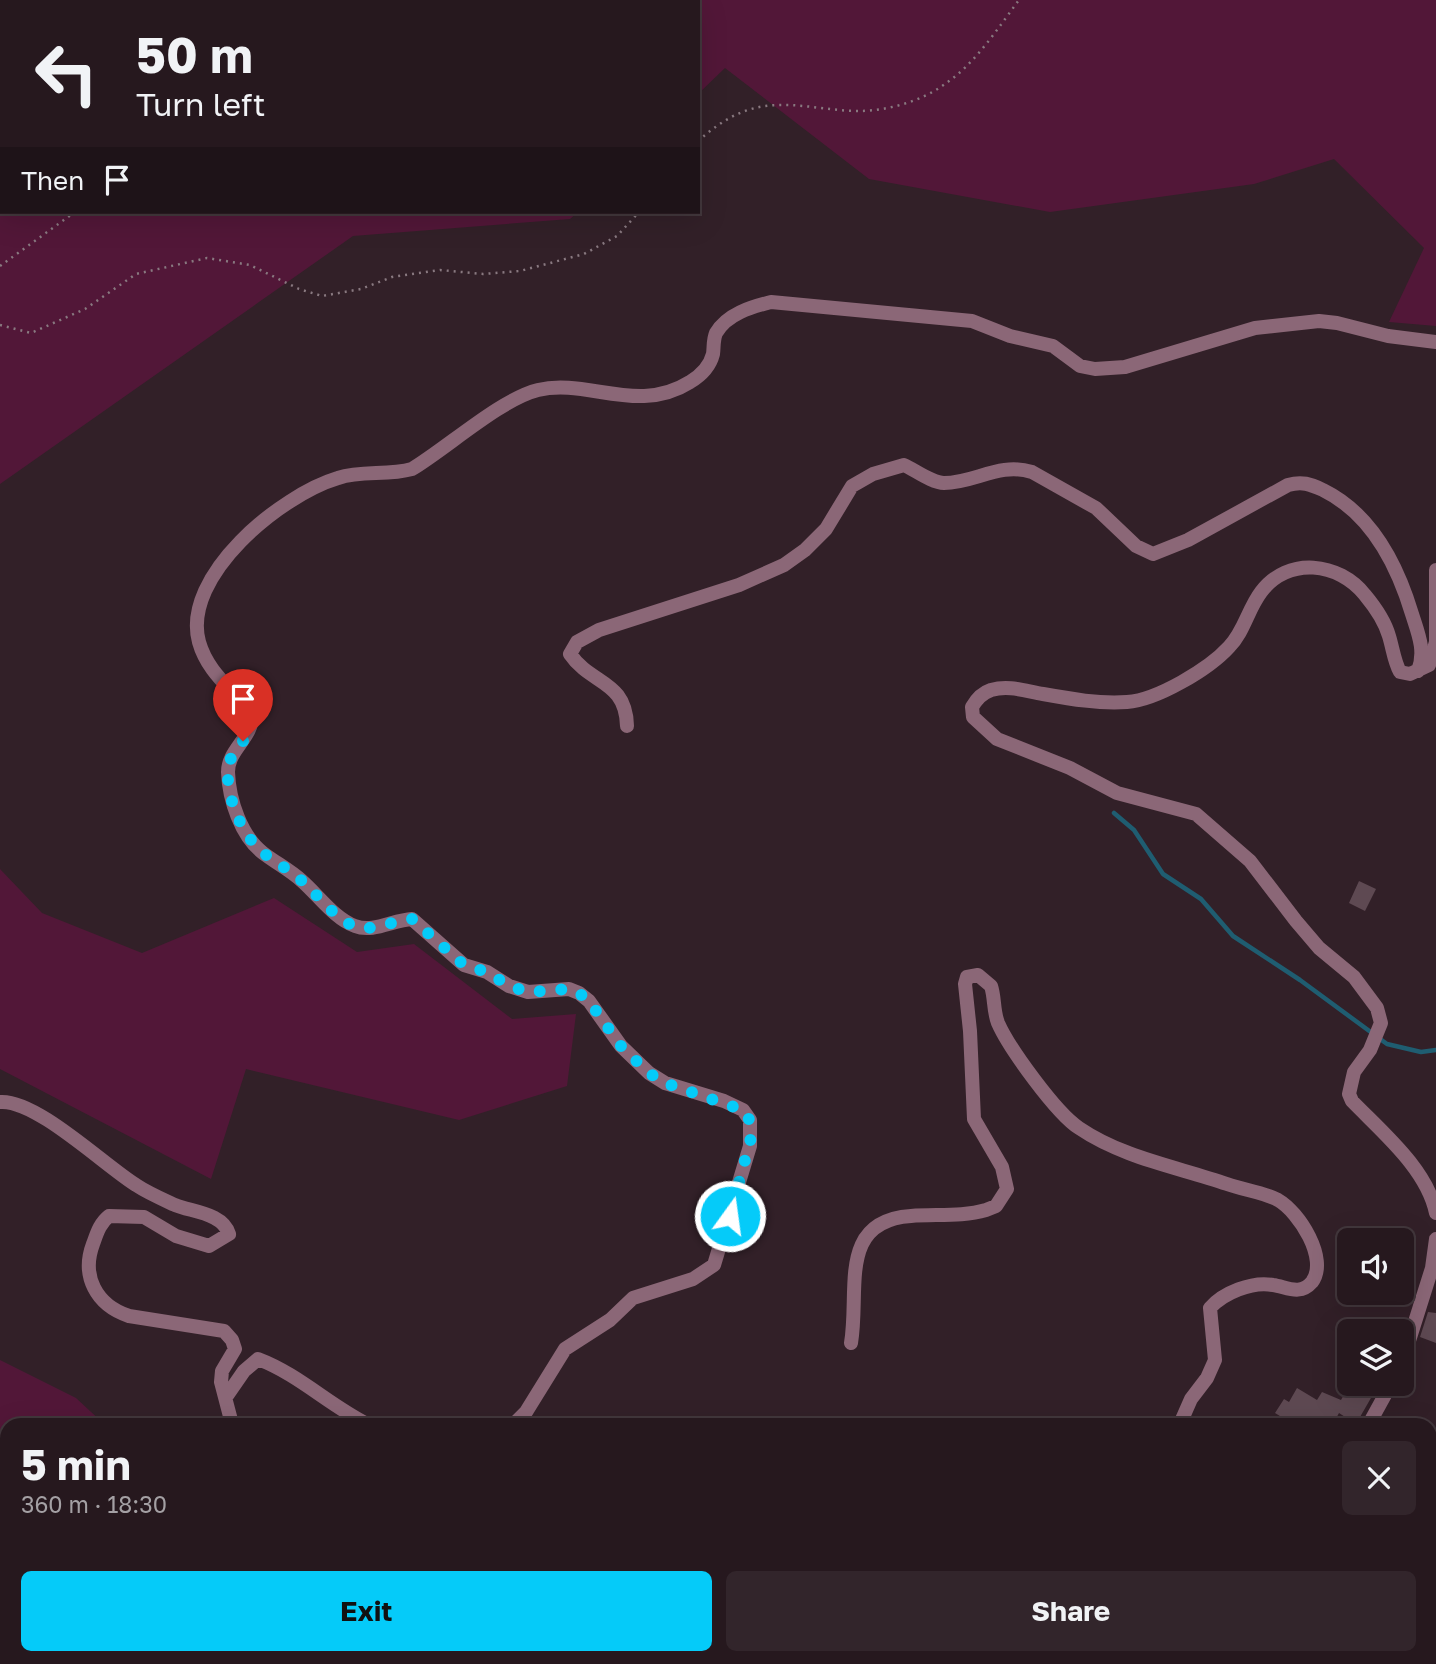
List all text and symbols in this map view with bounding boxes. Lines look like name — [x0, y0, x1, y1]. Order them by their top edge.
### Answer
text: 50 m — [136, 25, 253, 84]
icon: left — [21, 28, 112, 119]
text: Turn left — [136, 85, 265, 123]
icon: arrive — [98, 161, 136, 199]
text: Then — [21, 165, 84, 196]
pin — [213, 669, 273, 741]
icon: arrive — [224, 680, 262, 718]
position arrow — [693, 1179, 767, 1253]
map controls — [1337, 1228, 1414, 1396]
button: sound — [1337, 1228, 1414, 1305]
button: layers — [1337, 1319, 1414, 1396]
text: 5 min — [21, 1439, 131, 1489]
button: close — [1342, 1441, 1416, 1515]
text: 360 m · 18:30 — [21, 1490, 167, 1518]
button: Exit — [21, 1571, 712, 1651]
button: Share — [726, 1571, 1416, 1651]

